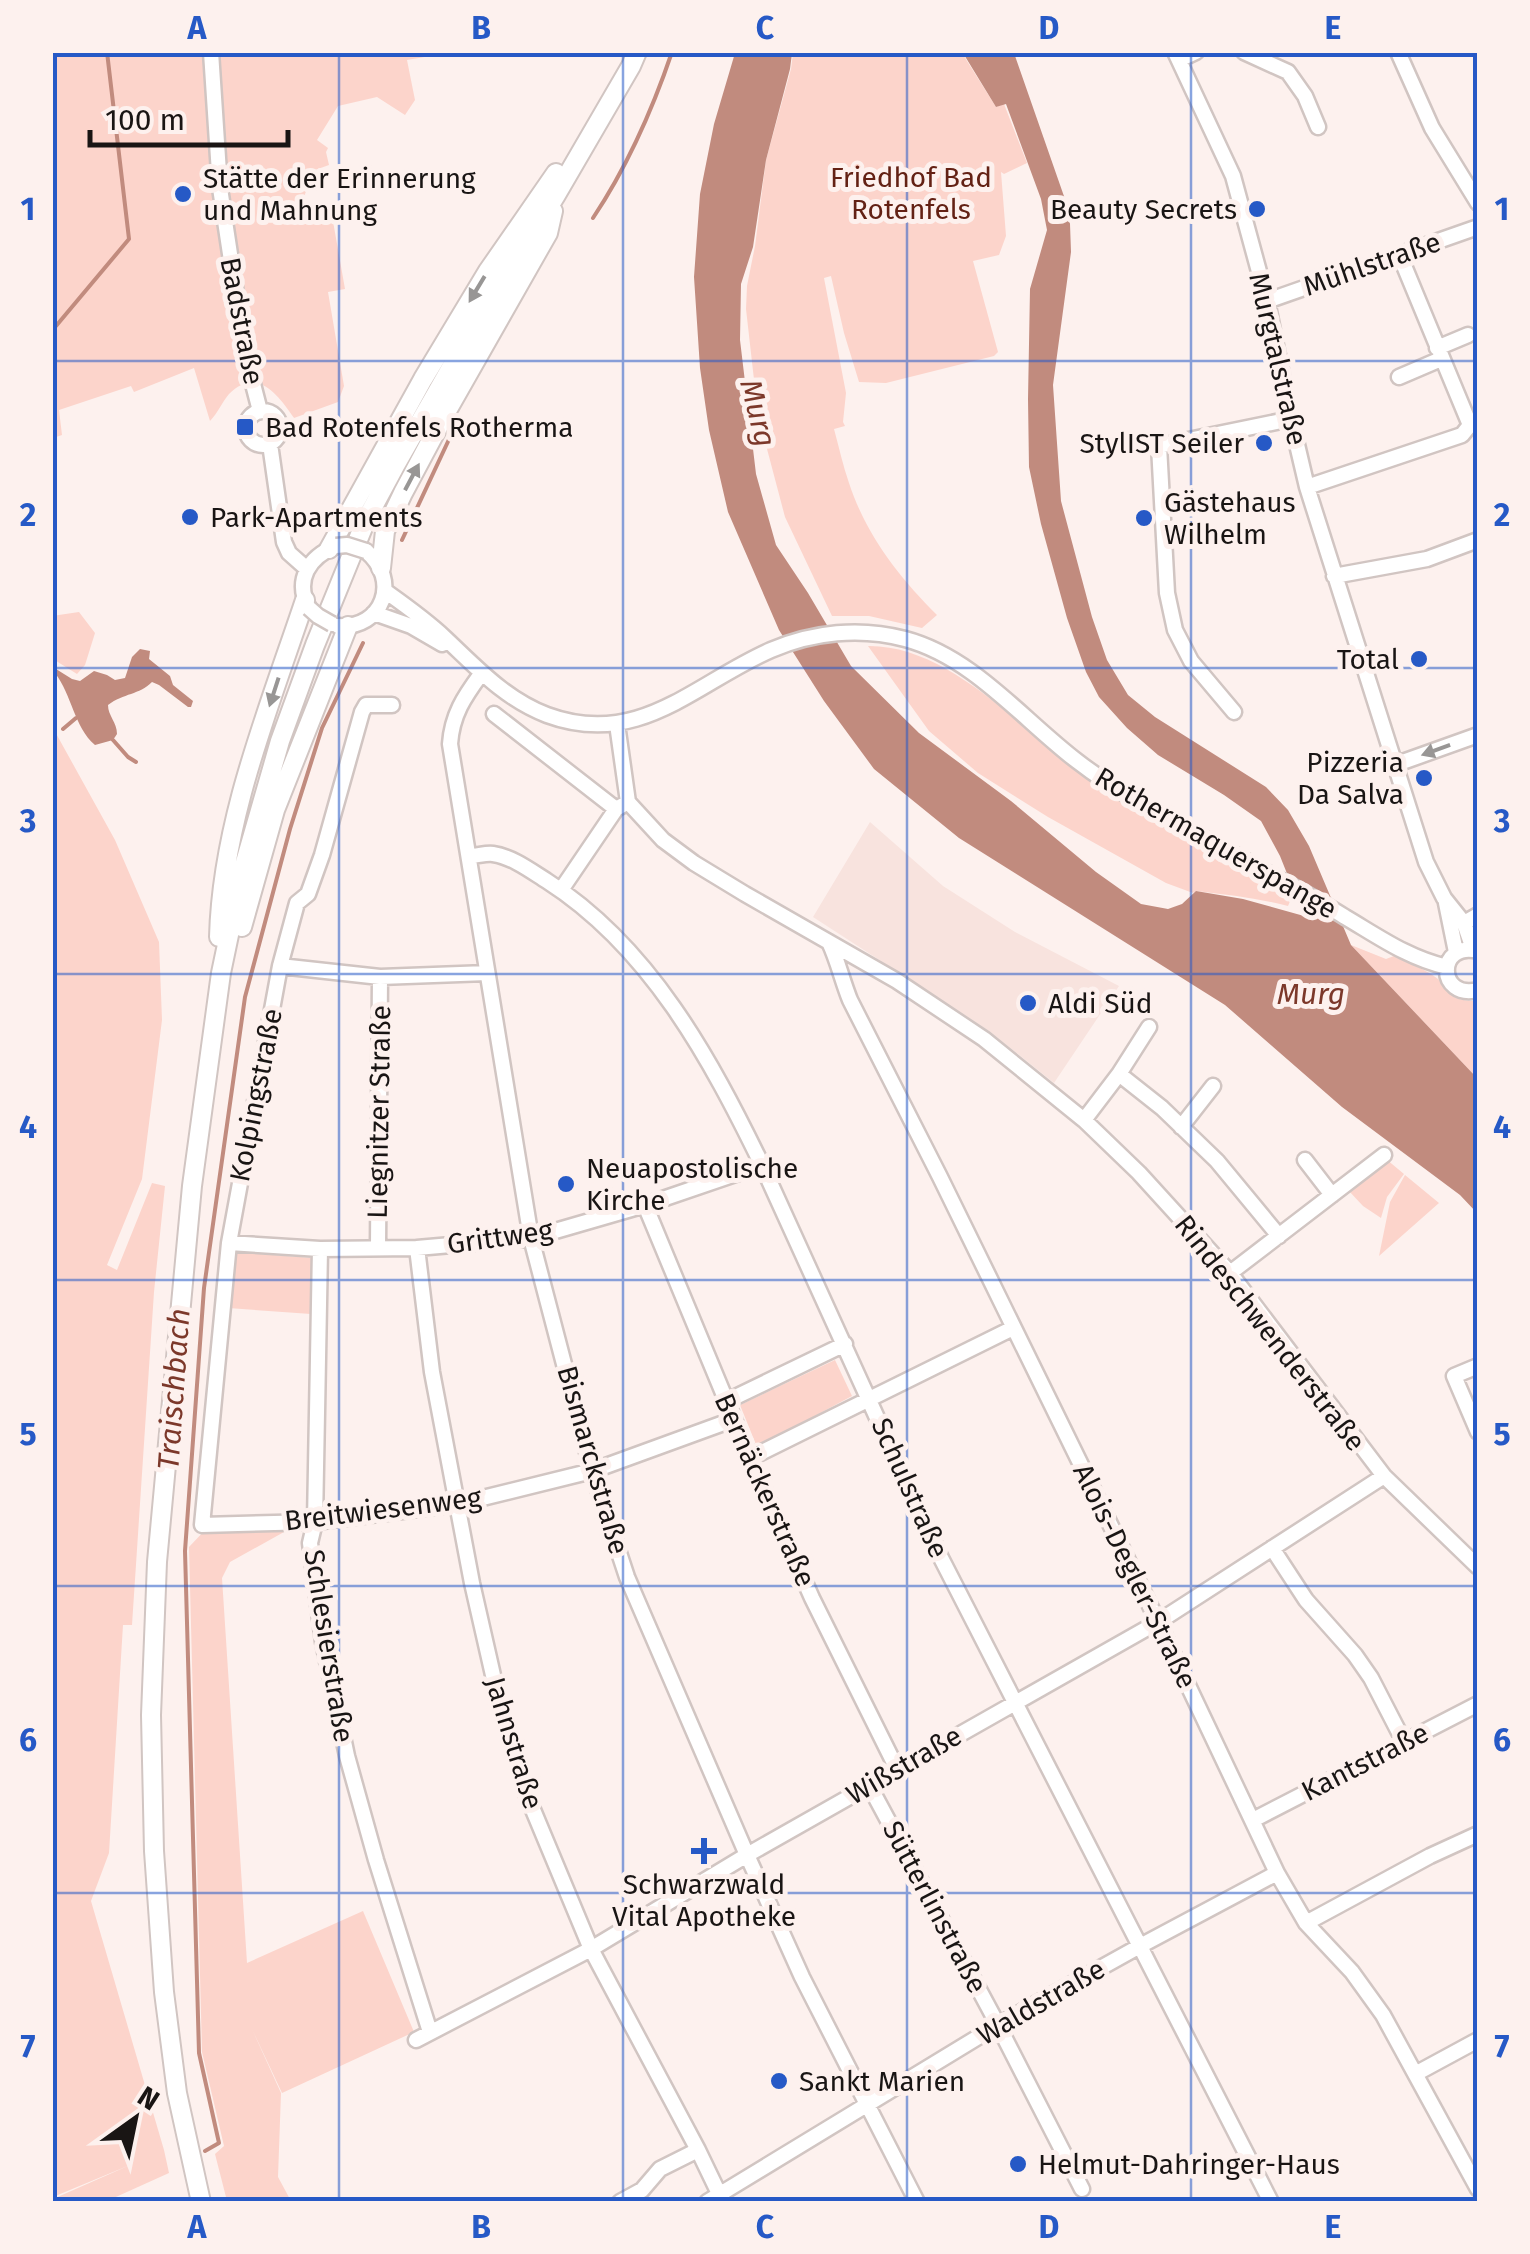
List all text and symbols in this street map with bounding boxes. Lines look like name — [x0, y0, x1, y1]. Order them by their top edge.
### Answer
text: A — [187, 9, 208, 47]
text: B — [471, 9, 491, 47]
text: C — [756, 9, 775, 47]
text: D — [1039, 9, 1059, 47]
text: E — [1325, 9, 1341, 47]
scale bar — [90, 85, 288, 147]
text: 100 m — [105, 102, 185, 138]
park label: Friedhof Bad Rotenfels — [830, 161, 992, 226]
place label: Stätte der Erinnerung und Mahnung — [203, 162, 476, 227]
marker: Stätte der Erinnerung und Mahnung — [172, 183, 194, 205]
text: 1 — [21, 190, 35, 228]
text: 1 — [1495, 190, 1509, 228]
place label: Beauty Secrets — [1050, 193, 1237, 226]
marker: Beauty Secrets — [1246, 198, 1268, 220]
street label: Mühlstraße — [1299, 225, 1445, 303]
street label: Badstraße — [213, 254, 271, 388]
street label: Murgtalstraße — [1242, 269, 1314, 449]
one-way arrow — [469, 275, 486, 303]
water label: Murg — [732, 375, 784, 451]
place label: Bad Rotenfels Rotherma — [265, 411, 573, 444]
marker: Bad Rotenfels Rotherma — [234, 416, 256, 438]
place label: StylIST Seiler — [1079, 427, 1244, 460]
marker: StylIST Seiler — [1253, 432, 1275, 454]
one-way arrow — [403, 462, 420, 491]
place label: Gästehaus Wilhelm — [1164, 486, 1296, 551]
text: 2 — [20, 496, 36, 534]
text: 2 — [1494, 496, 1510, 534]
place label: Park-Apartments — [210, 501, 423, 534]
marker: Park-Apartments — [179, 506, 201, 528]
marker: Gästehaus Wilhelm — [1133, 507, 1155, 529]
place label: Total — [1337, 643, 1399, 676]
marker: Total — [1408, 648, 1430, 670]
one-way arrow — [266, 678, 281, 708]
one-way arrow — [1420, 743, 1450, 758]
place label: Pizzeria Da Salva — [1297, 746, 1404, 811]
street label: Rothermaquerspange — [1089, 760, 1343, 926]
marker: Pizzeria Da Salva — [1413, 767, 1435, 789]
text: 3 — [19, 802, 36, 840]
text: 3 — [1493, 802, 1510, 840]
water label: Murg — [1277, 976, 1345, 1012]
place label: Aldi Süd — [1048, 987, 1152, 1020]
marker: Aldi Süd — [1017, 992, 1039, 1014]
street label: Kolpingstraße — [223, 1005, 289, 1185]
street label: Liegnitzer Straße — [361, 1005, 397, 1219]
text: 4 — [19, 1108, 37, 1146]
text: 4 — [1493, 1108, 1511, 1146]
place label: Neuapostolische Kirche — [586, 1152, 798, 1217]
marker: Neuapostolische Kirche — [555, 1173, 577, 1195]
street label: Rindeschwenderstraße — [1168, 1208, 1372, 1458]
street label: Grittweg — [445, 1213, 555, 1261]
water label: Traischbach — [150, 1307, 198, 1471]
street label: Bismarckstraße — [550, 1362, 636, 1558]
street label: Bernäckerstraße — [708, 1388, 822, 1592]
street label: Schulstraße — [864, 1413, 956, 1563]
text: 5 — [19, 1415, 37, 1453]
text: 5 — [1493, 1415, 1511, 1453]
street label: Alois-Degler-Straße — [1066, 1458, 1204, 1694]
street label: Breitwiesenweg — [283, 1480, 484, 1537]
street label: Schlesierstraße — [297, 1547, 361, 1745]
street label: Jahnstraße — [478, 1673, 550, 1813]
street label: Kantstraße — [1296, 1716, 1434, 1808]
street label: Wißstraße — [840, 1719, 968, 1811]
text: 6 — [19, 1721, 37, 1759]
text: 6 — [1493, 1721, 1511, 1759]
street label: Sütterlinstraße — [876, 1815, 994, 1999]
marker: Schwarzwald Vital Apotheke — [693, 1840, 715, 1862]
place label: Schwarzwald Vital Apotheke — [612, 1868, 796, 1933]
street label: Waldstraße — [971, 1952, 1111, 2052]
text: 7 — [21, 2027, 36, 2065]
text: 7 — [1495, 2027, 1510, 2065]
place label: Sankt Marien — [799, 2065, 965, 2098]
north arrow — [85, 2069, 185, 2169]
marker: Sankt Marien — [768, 2070, 790, 2092]
text: N — [132, 2080, 165, 2117]
place label: Helmut-Dahringer-Haus — [1038, 2148, 1340, 2181]
marker: Helmut-Dahringer-Haus — [1007, 2153, 1029, 2175]
text: A — [187, 2208, 208, 2246]
text: B — [471, 2208, 491, 2246]
text: C — [756, 2208, 775, 2246]
text: D — [1039, 2208, 1059, 2246]
text: E — [1325, 2208, 1341, 2246]

